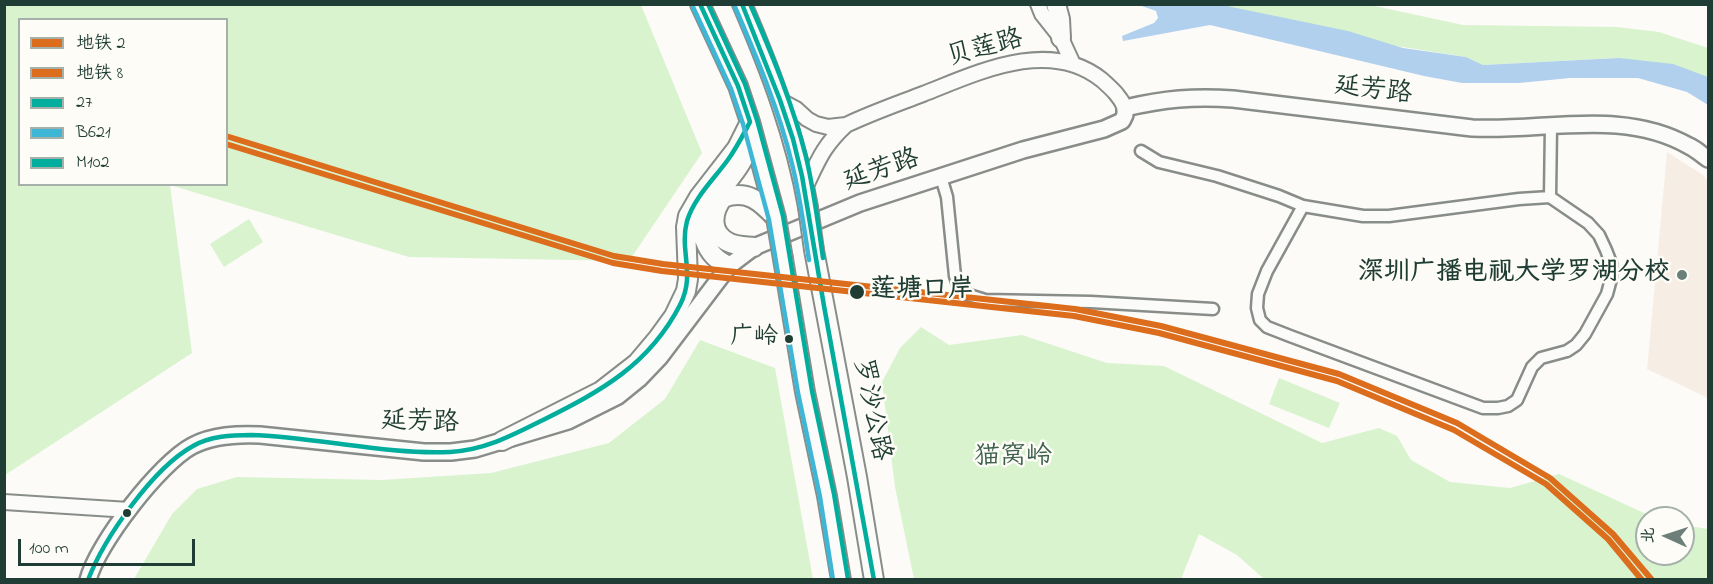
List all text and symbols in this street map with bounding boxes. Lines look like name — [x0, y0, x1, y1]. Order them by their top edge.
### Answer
legend — [18, 18, 228, 186]
street label: 贝莲路 — [943, 25, 1027, 75]
text: 地铁 2 — [76, 31, 125, 57]
text: 地铁 8 — [76, 61, 123, 87]
street label: 延芳路 — [1332, 72, 1414, 112]
text: 27 — [76, 90, 92, 116]
text: B621 — [76, 120, 111, 146]
street label: 延芳路 — [840, 145, 924, 199]
text: M102 — [76, 150, 109, 176]
place label: 深圳广播电视大学罗湖分校 — [1358, 259, 1670, 291]
marker: 深圳广播电视大学罗湖分校 — [1675, 268, 1689, 282]
place label: 莲塘口岸 — [870, 276, 974, 308]
marker: 莲塘口岸 — [848, 283, 866, 301]
place label: 广岭 — [730, 325, 778, 353]
marker: 广岭 — [783, 333, 795, 345]
street label: 罗沙公路 — [845, 356, 895, 464]
street label: 延芳路 — [380, 407, 460, 441]
park label: 猫窝岭 — [974, 443, 1052, 475]
north arrow — [1635, 506, 1695, 566]
unlabelled marker — [121, 507, 133, 519]
scale bar — [21, 527, 198, 565]
text: 北 — [1637, 527, 1661, 544]
text: 100 m — [29, 536, 69, 562]

